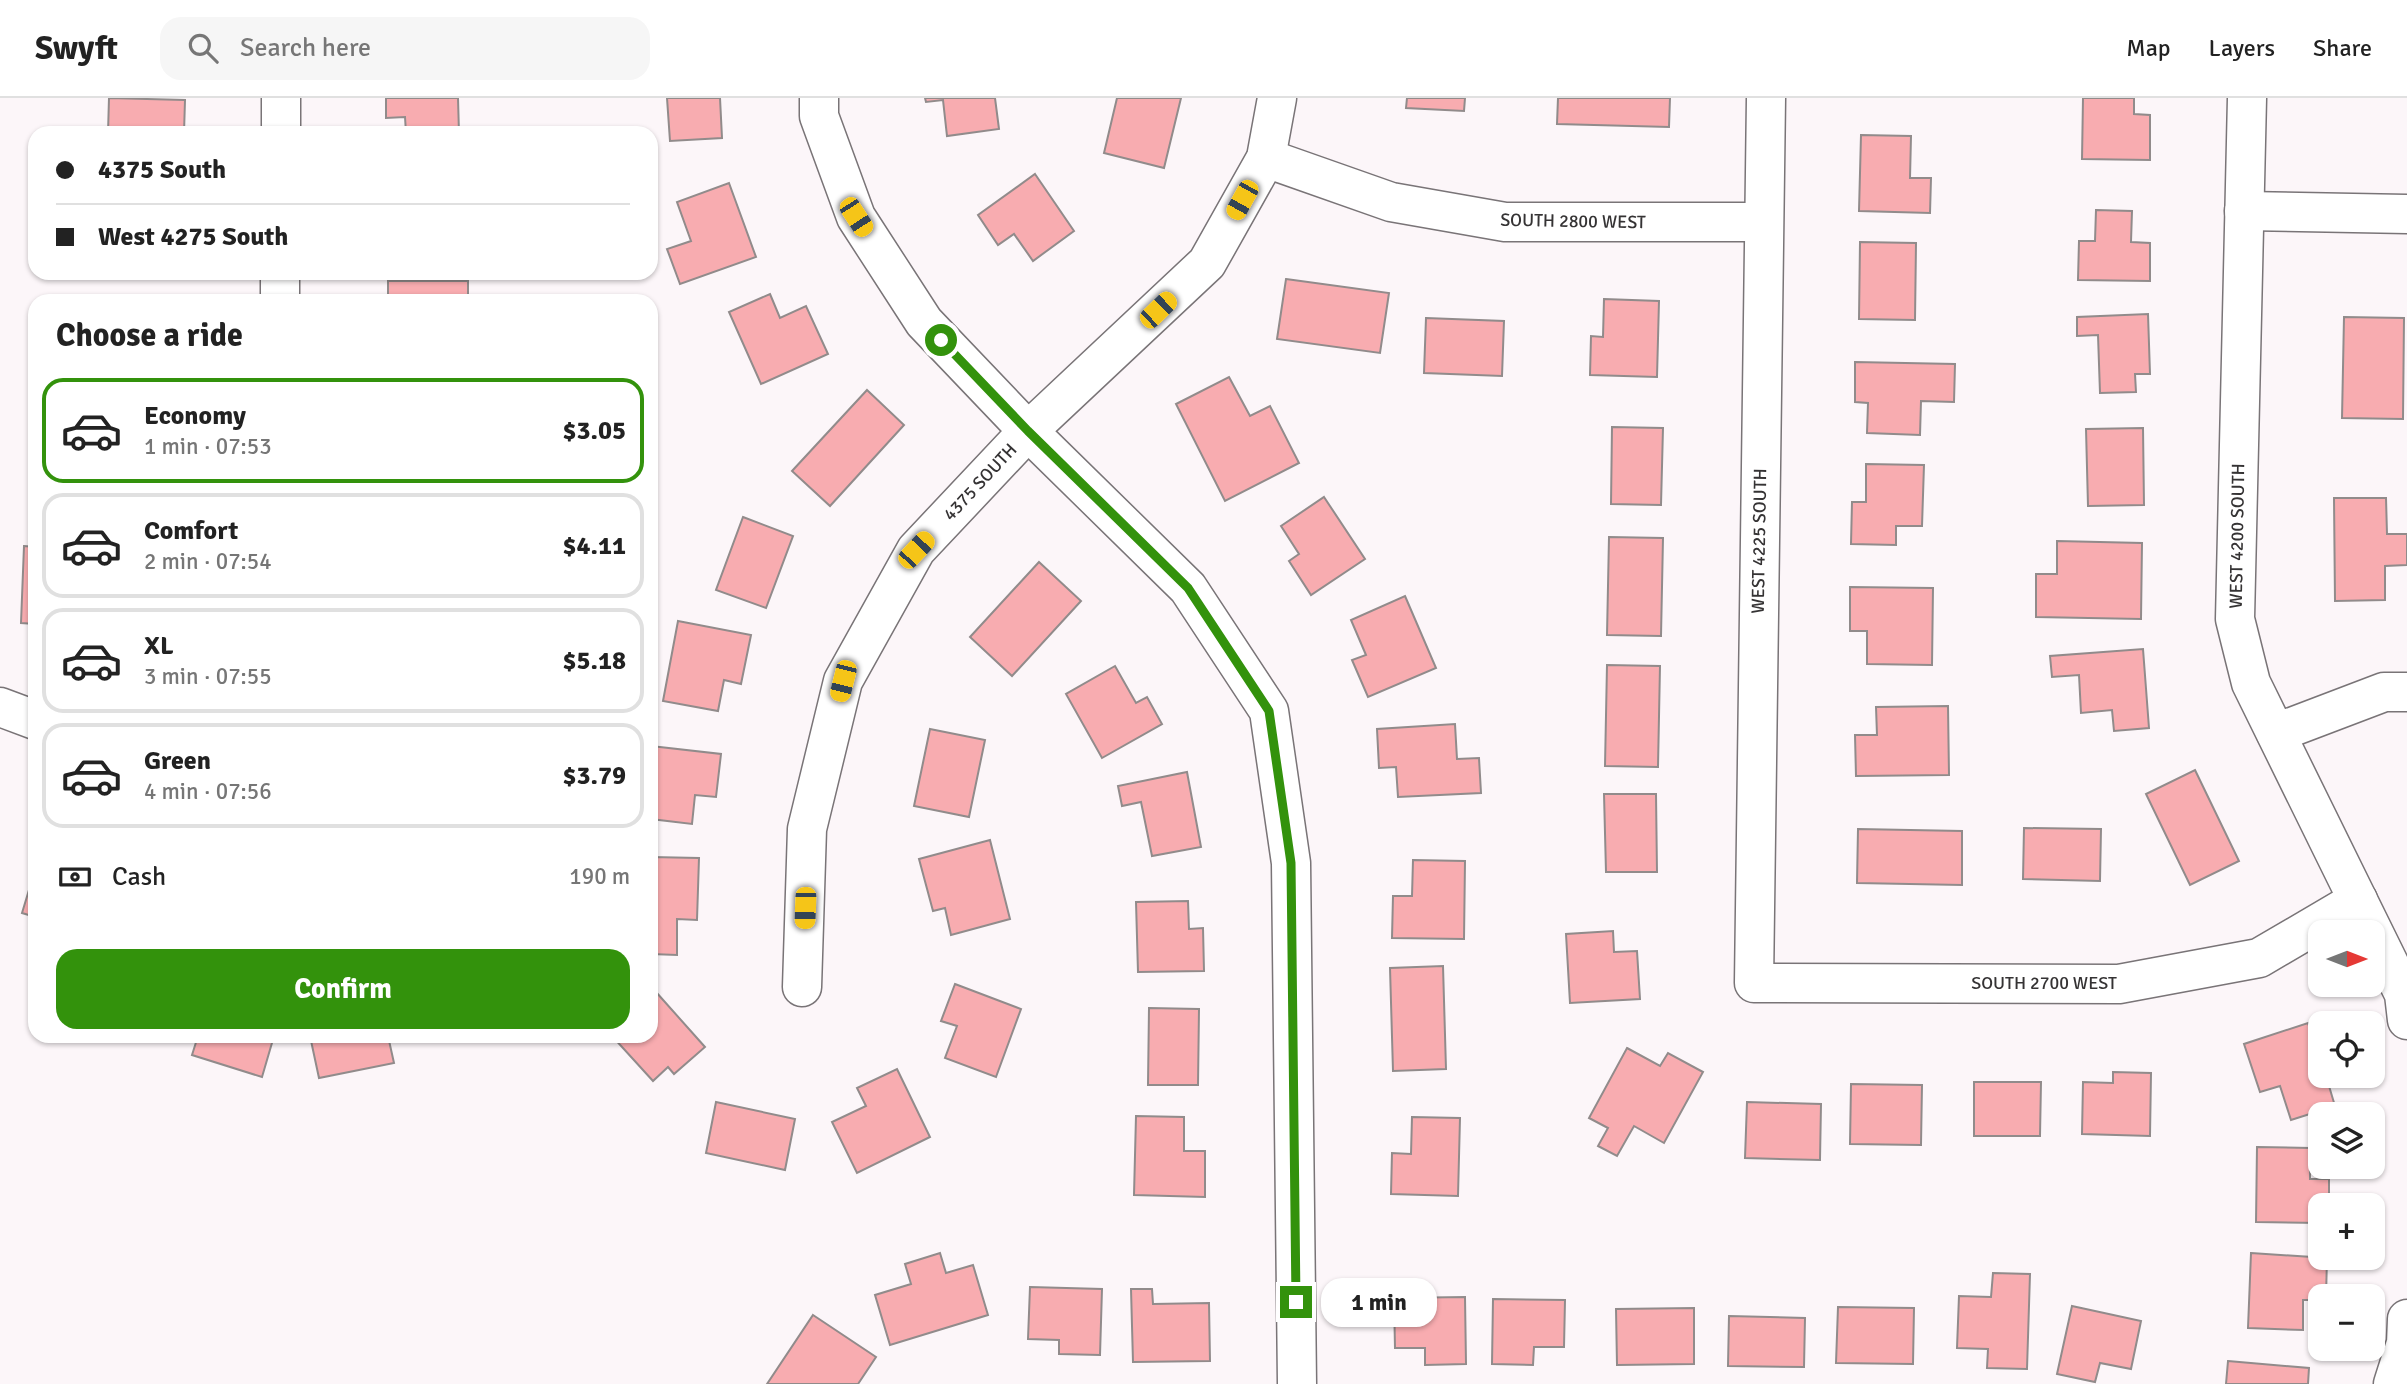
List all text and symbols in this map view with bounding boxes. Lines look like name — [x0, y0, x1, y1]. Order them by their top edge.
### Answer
search box — [160, 17, 650, 80]
text: Swyft — [35, 28, 118, 69]
icon: search — [184, 29, 222, 67]
text: Search here — [240, 32, 371, 64]
text: Map — [2126, 33, 2171, 63]
text: Layers — [2209, 33, 2275, 63]
text: Share — [2313, 33, 2372, 63]
text: 4375 South — [98, 154, 226, 186]
car — [1223, 177, 1262, 223]
car — [836, 194, 877, 240]
street label: SOUTH 2800 WEST — [1500, 209, 1646, 233]
text: West 4275 South — [98, 221, 288, 253]
car — [1136, 288, 1181, 332]
text: Choose a ride — [56, 316, 243, 355]
route start — [925, 324, 957, 356]
icon: car — [60, 399, 123, 462]
text: Economy — [144, 400, 246, 432]
text: $3.05 — [562, 415, 626, 447]
text: 1 min · 07:53 — [144, 432, 272, 461]
street label: 4375 SOUTH — [939, 439, 1021, 525]
street label: WEST 4200 SOUTH — [2225, 463, 2249, 609]
street label: WEST 4225 SOUTH — [1747, 468, 1771, 614]
icon: car — [60, 514, 123, 577]
text: Comfort — [144, 515, 238, 547]
car — [894, 527, 939, 573]
text: $4.11 — [562, 530, 626, 562]
text: 2 min · 07:54 — [144, 547, 272, 576]
icon: car — [60, 629, 123, 692]
text: XL — [144, 630, 174, 662]
text: $5.18 — [562, 645, 626, 677]
car — [828, 658, 859, 704]
text: 3 min · 07:55 — [144, 662, 272, 691]
icon: car — [60, 744, 123, 807]
text: Green — [144, 745, 211, 777]
text: $3.79 — [562, 760, 626, 792]
text: 4 min · 07:56 — [144, 777, 272, 806]
icon: cash — [56, 858, 94, 896]
text: Cash — [112, 861, 166, 893]
text: 190 m — [569, 862, 630, 891]
car — [794, 887, 817, 929]
north arrow — [2308, 920, 2385, 998]
map controls — [2308, 920, 2385, 1361]
button: Confirm — [56, 949, 630, 1029]
street label: SOUTH 2700 WEST — [1971, 972, 2117, 994]
button: locate — [2308, 1011, 2385, 1088]
button: layers — [2308, 1102, 2385, 1179]
button: + — [2308, 1193, 2385, 1270]
callout: 1 min — [1320, 1278, 1436, 1326]
button: − — [2308, 1284, 2385, 1361]
route end — [1280, 1286, 1312, 1318]
text: 1 min — [1351, 1288, 1407, 1317]

